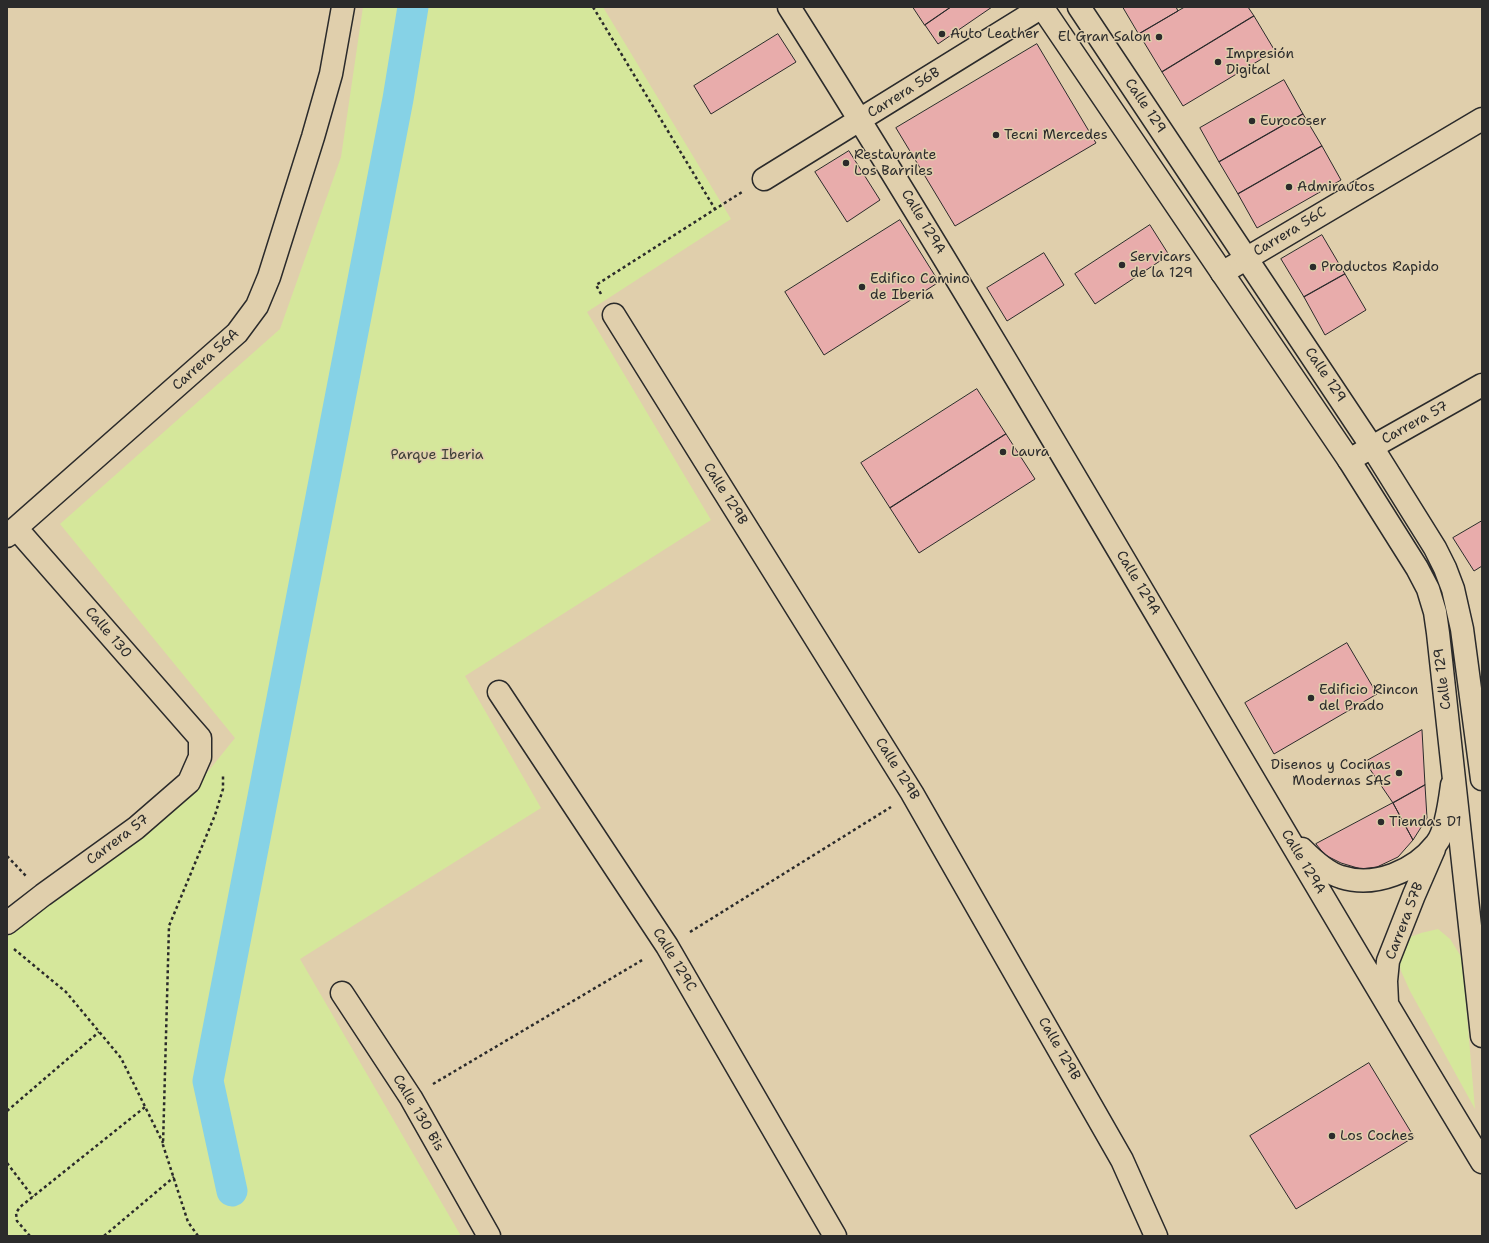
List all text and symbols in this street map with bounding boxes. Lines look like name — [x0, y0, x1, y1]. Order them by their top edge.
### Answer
place label: Auto Leather — [950, 26, 1039, 42]
marker: Auto Leather — [937, 29, 947, 39]
place label: El Gran Salon — [1058, 29, 1151, 45]
marker: El Gran Salon — [1154, 32, 1164, 42]
place label: Impresión Digital — [1226, 46, 1294, 78]
marker: Impresión Digital — [1213, 57, 1223, 67]
street label: Carrera 56B — [865, 64, 943, 122]
street label: Calle 129 — [1121, 76, 1169, 136]
place label: Eurocoser — [1260, 113, 1327, 129]
marker: Eurocoser — [1247, 116, 1257, 126]
place label: Tecni Mercedes — [1004, 127, 1108, 143]
marker: Tecni Mercedes — [991, 130, 1001, 140]
place label: Restaurante Los Barriles — [854, 147, 936, 180]
marker: Restaurante Los Barriles — [841, 158, 851, 168]
place label: Admirautos — [1297, 179, 1375, 195]
marker: Admirautos — [1284, 182, 1294, 192]
street label: Calle 129A — [897, 187, 949, 257]
street label: Carrera 56C — [1250, 204, 1330, 260]
place label: Servicars de la 129 — [1130, 249, 1193, 282]
place label: Productos Rapido — [1321, 259, 1439, 275]
marker: Servicars de la 129 — [1117, 260, 1127, 270]
marker: Productos Rapido — [1308, 262, 1318, 272]
place label: Edifico Camino de Iberia — [870, 271, 970, 304]
marker: Edifico Camino de Iberia — [857, 282, 867, 292]
street label: Carrera 56A — [169, 326, 243, 394]
street label: Calle 129 — [1301, 345, 1349, 405]
street label: Carrera 57 — [1379, 398, 1451, 448]
place label: Laura — [1011, 444, 1049, 460]
park label: Parque Iberia — [391, 447, 483, 463]
marker: Laura — [998, 447, 1008, 457]
street label: Calle 129B — [699, 460, 751, 528]
street label: Calle 129A — [1112, 548, 1164, 618]
street label: Calle 130 — [81, 604, 135, 662]
street label: Calle 129 — [1431, 647, 1455, 711]
place label: Edificio Rincon del Prado — [1319, 682, 1418, 714]
marker: Edificio Rincon del Prado — [1306, 693, 1316, 703]
street label: Calle 129B — [871, 735, 923, 803]
place label: Disenos y Cocinas Modernas SAS — [1271, 757, 1391, 790]
marker: Disenos y Cocinas Modernas SAS — [1394, 768, 1404, 778]
street label: Carrera 57 — [84, 811, 152, 869]
place label: Tiendas D1 — [1389, 814, 1462, 830]
marker: Tiendas D1 — [1376, 817, 1386, 827]
street label: Calle 129A — [1277, 827, 1329, 897]
street label: Carrera 57B — [1383, 880, 1427, 962]
street label: Calle 129C — [649, 925, 699, 995]
street label: Calle 129B — [1034, 1014, 1084, 1084]
street label: Calle 130 Bis — [389, 1072, 447, 1154]
place label: Los Coches — [1340, 1128, 1414, 1144]
marker: Los Coches — [1327, 1131, 1337, 1141]

